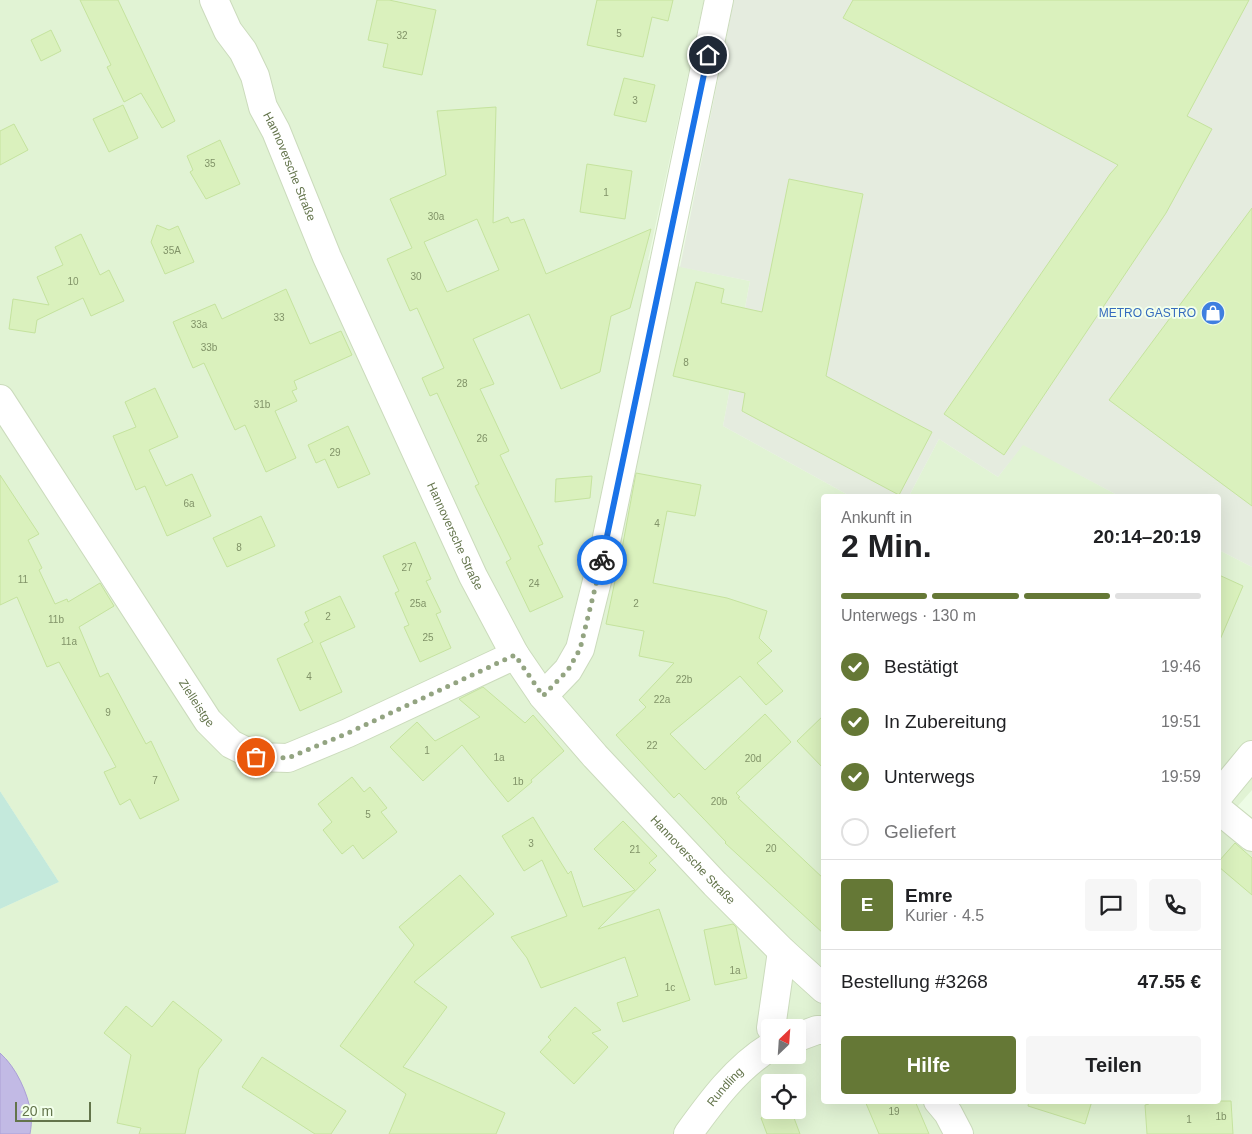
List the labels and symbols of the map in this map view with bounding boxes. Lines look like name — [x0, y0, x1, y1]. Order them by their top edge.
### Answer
house number: 5 — [616, 28, 622, 39]
house number: 32 — [396, 30, 408, 41]
pin — [687, 34, 729, 76]
house number: 3 — [632, 95, 638, 106]
street label: Hannoversche Straße — [260, 110, 319, 223]
house number: 35 — [204, 158, 216, 169]
house number: 1 — [603, 187, 609, 198]
house number: 30a — [428, 211, 445, 222]
house number: 35A — [163, 245, 181, 256]
house number: 30 — [410, 271, 422, 282]
house number: 10 — [67, 276, 79, 287]
shop icon: METRO GASTRO — [1200, 300, 1226, 326]
place label: METRO GASTRO — [1099, 306, 1196, 320]
house number: 33 — [273, 312, 285, 323]
house number: 33a — [191, 319, 208, 330]
house number: 33b — [201, 342, 218, 353]
house number: 8 — [683, 357, 689, 368]
house number: 28 — [456, 378, 468, 389]
house number: 31b — [254, 399, 271, 410]
house number: 26 — [476, 433, 488, 444]
house number: 29 — [329, 447, 341, 458]
street label: Hannoversche Straße — [424, 480, 486, 592]
house number: 6a — [183, 498, 195, 509]
house number: 4 — [654, 518, 660, 529]
courier — [577, 535, 627, 585]
house number: 8 — [236, 542, 242, 553]
house number: 27 — [401, 562, 413, 573]
house number: 11 — [18, 574, 29, 585]
house number: 24 — [528, 578, 540, 589]
house number: 25a — [410, 598, 427, 609]
house number: 2 — [633, 598, 639, 609]
house number: 2 — [325, 611, 331, 622]
house number: 11b — [48, 614, 64, 625]
house number: 25 — [422, 632, 434, 643]
house number: 11a — [61, 636, 77, 647]
house number: 4 — [306, 671, 312, 682]
house number: 22b — [676, 674, 693, 685]
street label: Zielleistge — [176, 677, 217, 730]
house number: 22a — [654, 694, 671, 705]
house number: 9 — [105, 707, 111, 718]
pin — [235, 736, 277, 778]
house number: 22 — [646, 740, 658, 751]
house number: 1 — [424, 745, 430, 756]
house number: 1a — [493, 752, 505, 763]
house number: 20d — [745, 753, 761, 764]
house number: 7 — [152, 775, 158, 786]
house number: 1b — [512, 776, 524, 787]
house number: 20b — [711, 796, 728, 807]
house number: 5 — [365, 809, 371, 820]
street label: Hannoversche Straße — [647, 813, 738, 907]
house number: 3 — [528, 838, 534, 849]
house number: 20 — [765, 843, 777, 854]
house number: 21 — [629, 844, 641, 855]
house number: 1a — [729, 965, 741, 976]
house number: 1c — [665, 982, 675, 993]
north arrow — [761, 1019, 806, 1064]
street label: Rundling — [704, 1064, 746, 1109]
scale bar — [15, 1099, 91, 1122]
house number: 19 — [888, 1106, 900, 1117]
house number: 1b — [1215, 1111, 1227, 1122]
house number: 1 — [1186, 1114, 1192, 1125]

